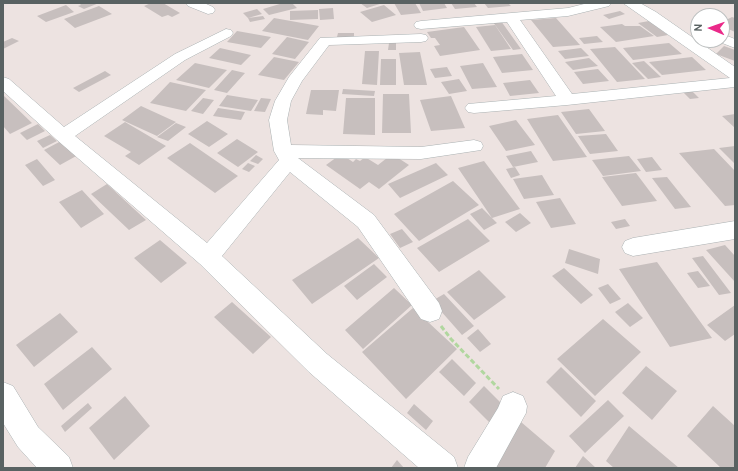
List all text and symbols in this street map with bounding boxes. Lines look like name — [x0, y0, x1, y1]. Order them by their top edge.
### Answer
north arrow — [690, 8, 730, 48]
text: N — [692, 23, 706, 32]

